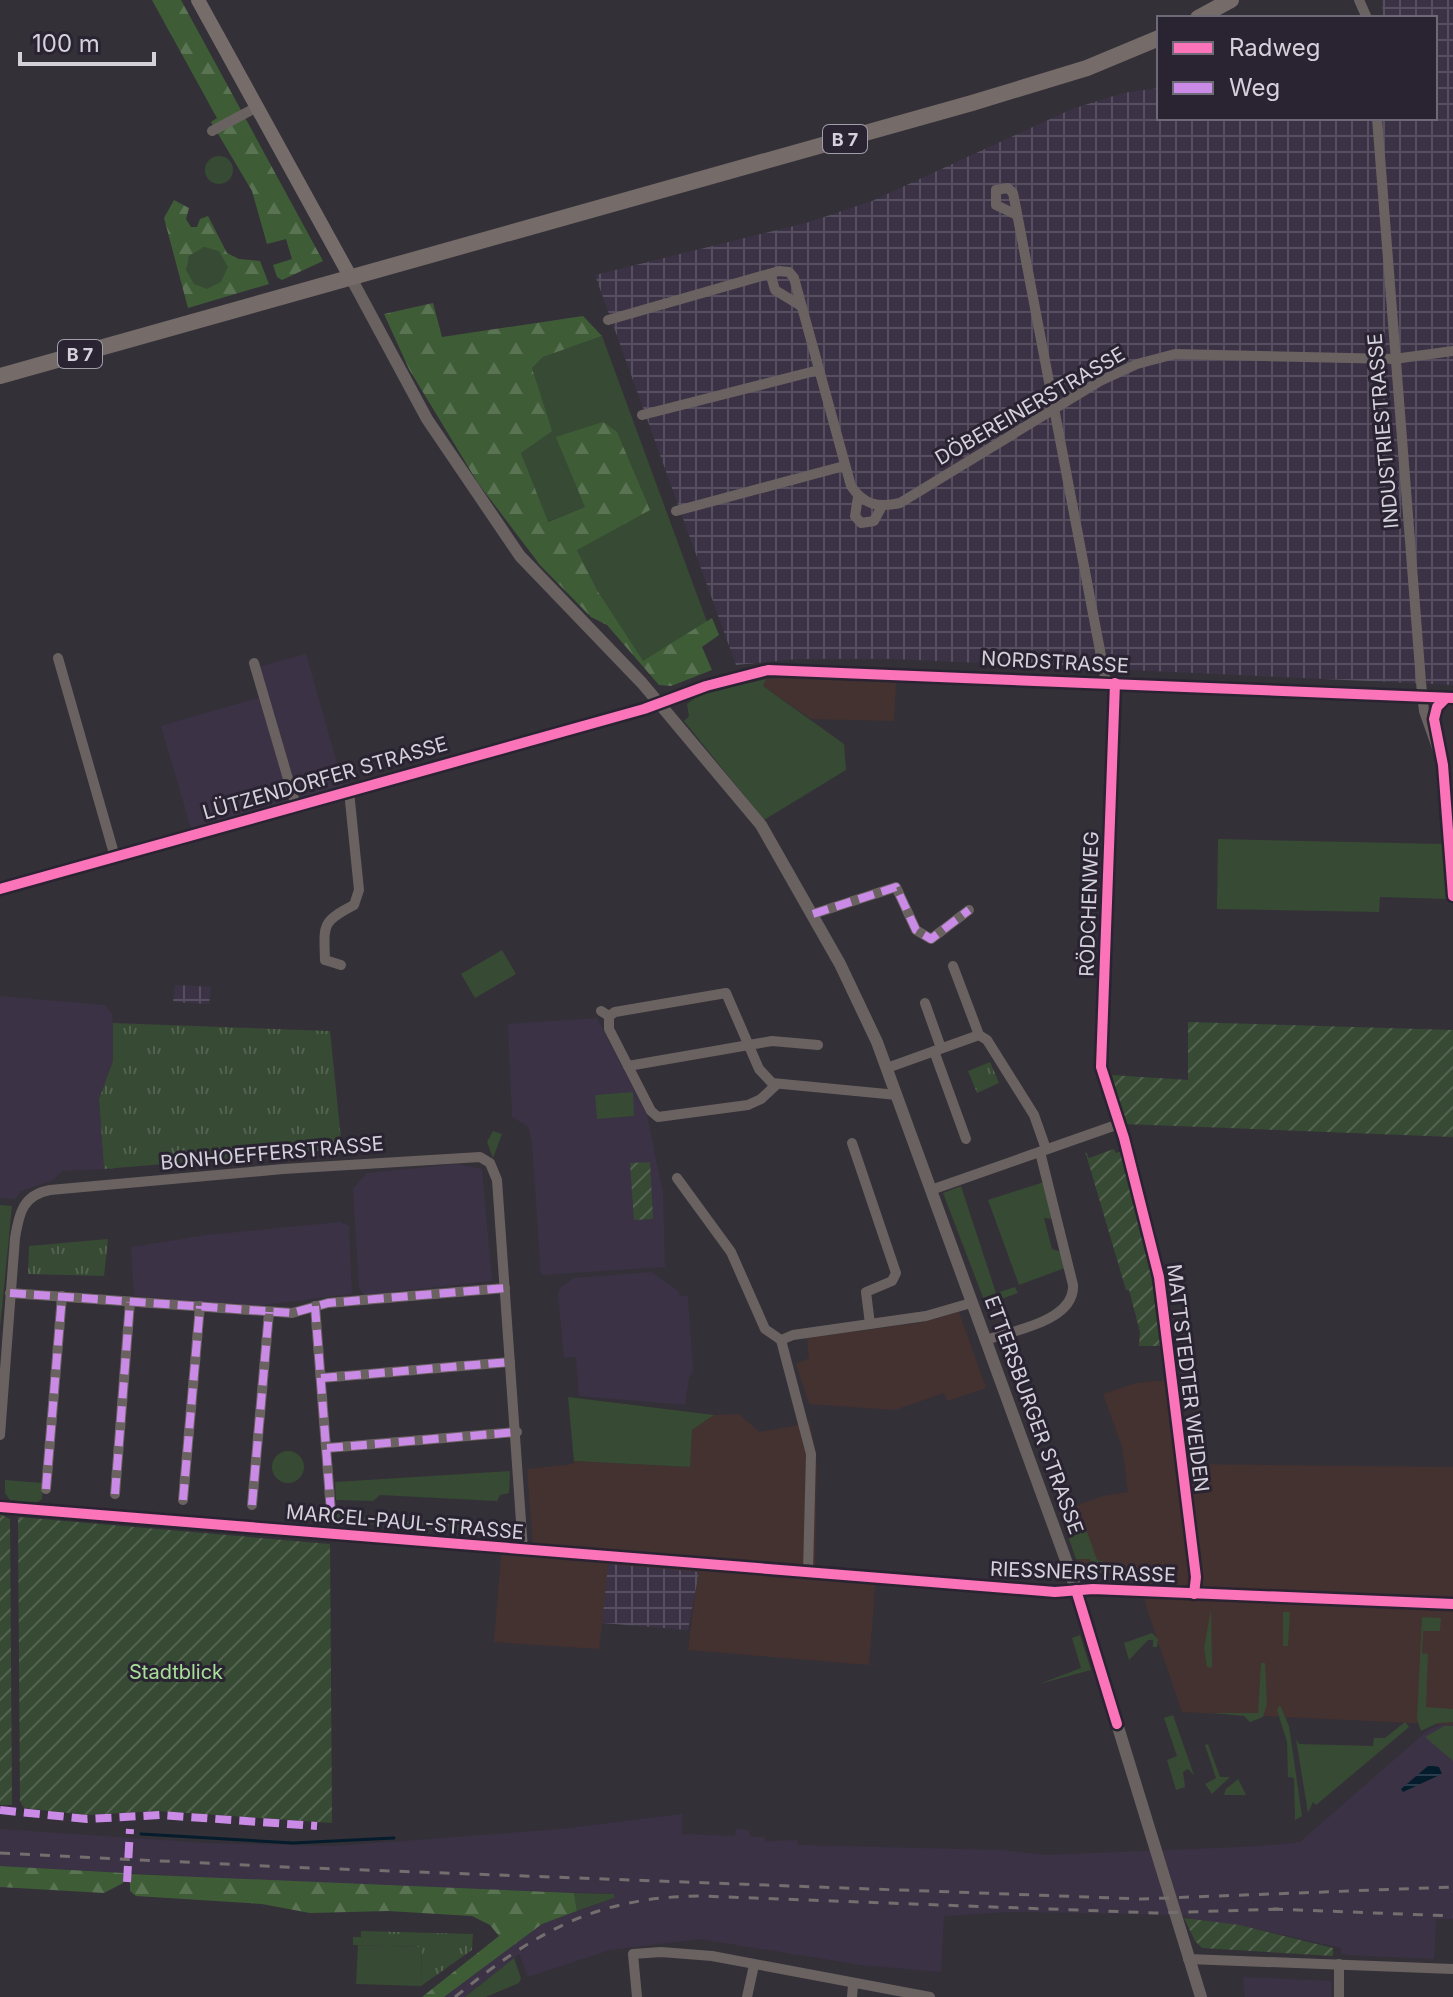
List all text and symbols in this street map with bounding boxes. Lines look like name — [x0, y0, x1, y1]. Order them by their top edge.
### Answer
scale bar — [20, 16, 154, 66]
legend — [1157, 16, 1437, 120]
text: 100 m — [32, 29, 100, 58]
text: Radweg — [1229, 33, 1320, 62]
text: Weg — [1229, 73, 1280, 102]
road number: B 7 — [823, 125, 867, 153]
street label: INDUSTRIESTRASSE — [1363, 332, 1403, 530]
road number: B 7 — [58, 340, 102, 368]
street label: DÖBEREINERSTRASSE — [931, 342, 1129, 470]
street label: NORDSTRASSE — [981, 646, 1129, 678]
street label: LÜTZENDORFER STRASSE — [200, 731, 450, 825]
street label: RÖDCHENWEG — [1074, 831, 1104, 977]
street label: BONHOEFFERSTRASSE — [159, 1131, 385, 1175]
street label: MATTSTEDTER WEIDEN — [1162, 1263, 1214, 1493]
street label: ETTERSBURGER STRASSE — [980, 1293, 1088, 1537]
street label: MARCEL-PAUL-STRASSE — [285, 1500, 525, 1544]
street label: RIESSNERSTRASSE — [990, 1557, 1176, 1587]
park label: Stadtblick — [129, 1660, 223, 1684]

